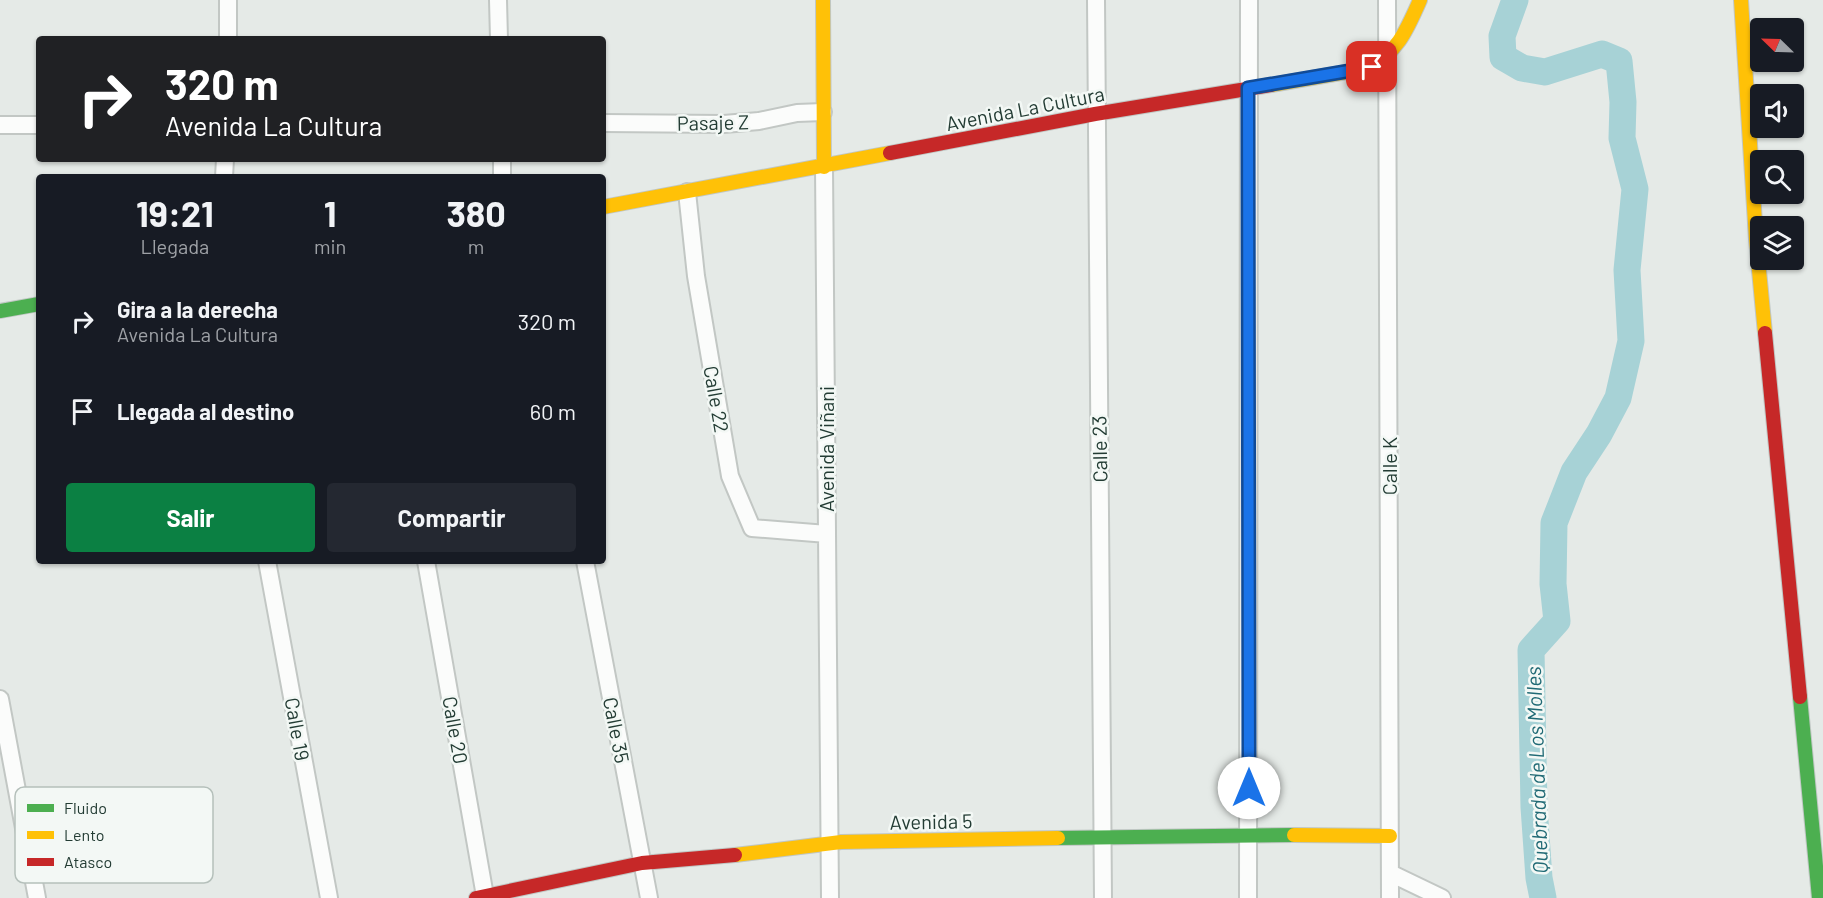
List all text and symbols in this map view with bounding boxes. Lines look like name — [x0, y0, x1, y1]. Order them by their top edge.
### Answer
north arrow — [1750, 18, 1804, 72]
map controls — [1750, 18, 1804, 270]
pin — [1346, 41, 1397, 92]
icon: arrive — [1355, 50, 1388, 83]
text: 320 m — [165, 58, 279, 108]
icon: right — [66, 60, 144, 138]
street label: Avenida La Cultura — [944, 81, 1106, 135]
button: sound — [1750, 84, 1804, 138]
text: Avenida La Cultura — [165, 109, 382, 141]
street label: Pasaje Z — [677, 109, 749, 135]
button: search — [1750, 150, 1804, 204]
text: 19:21 — [136, 191, 214, 234]
text: 1 — [324, 191, 336, 234]
text: 380 — [446, 191, 506, 234]
button: layers — [1750, 216, 1804, 270]
text: Llegada — [141, 234, 209, 258]
text: min — [314, 234, 346, 258]
text: m — [468, 234, 484, 258]
text: Gira a la derecha — [117, 296, 278, 322]
icon: right — [66, 305, 99, 338]
text: 320 m — [518, 308, 576, 334]
text: Avenida La Cultura — [117, 322, 278, 346]
street label: Calle 22 — [699, 364, 735, 434]
street label: Avenida Viñani — [814, 386, 838, 512]
icon: arrive — [66, 395, 99, 428]
text: Llegada al destino — [117, 398, 294, 424]
text: 60 m — [530, 398, 576, 424]
street label: Calle 23 — [1086, 415, 1112, 483]
street label: Calle K — [1377, 437, 1401, 495]
button: Salir — [66, 483, 315, 552]
button: Compartir — [327, 483, 576, 552]
water label: Quebrada de Los Molles — [1520, 666, 1552, 874]
street label: Calle 20 — [438, 694, 474, 766]
street label: Calle 35 — [599, 695, 635, 765]
street label: Calle 19 — [281, 696, 315, 762]
position arrow — [1217, 756, 1281, 820]
legend — [15, 787, 213, 883]
text: Fluido — [64, 798, 107, 817]
street label: Avenida 5 — [889, 808, 973, 834]
text: Lento — [64, 825, 105, 844]
text: Atasco — [64, 852, 112, 871]

